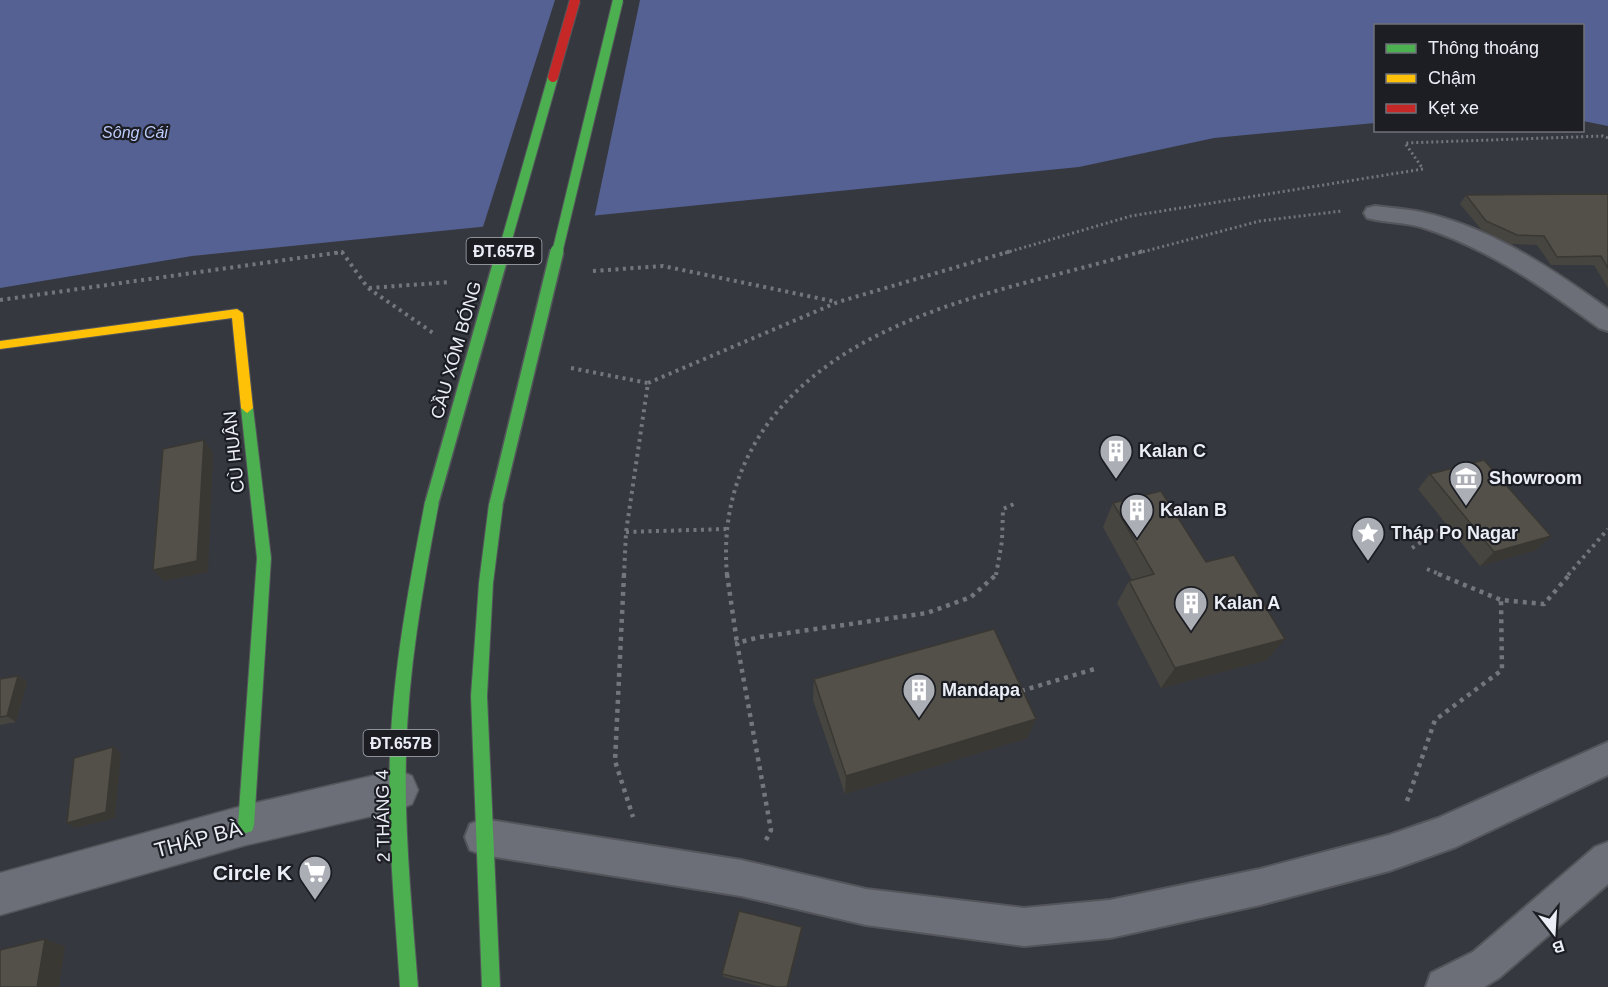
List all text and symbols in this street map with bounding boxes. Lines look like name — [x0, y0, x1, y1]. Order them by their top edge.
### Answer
legend — [1374, 24, 1584, 132]
text: Thông thoáng — [1428, 38, 1539, 58]
text: Chậm — [1428, 68, 1476, 88]
text: Kẹt xe — [1428, 98, 1479, 118]
water label: Sông Cái — [102, 124, 168, 141]
road number: ĐT.657B — [466, 238, 542, 264]
street label: CẦU XÓM BÓNG — [426, 279, 485, 421]
street label: CÙ HUÂN — [219, 410, 248, 494]
building icon: Kalan C — [1098, 433, 1134, 480]
place label: Kalan C — [1139, 441, 1206, 461]
museum icon: Showroom — [1448, 460, 1484, 507]
place label: Showroom — [1489, 468, 1582, 488]
building icon: Kalan B — [1119, 492, 1155, 539]
place label: Kalan B — [1160, 500, 1227, 520]
place icon: Tháp Po Nagar — [1350, 515, 1386, 562]
place label: Tháp Po Nagar — [1391, 523, 1518, 543]
building icon: Kalan A — [1173, 585, 1209, 632]
place label: Kalan A — [1214, 593, 1280, 613]
building icon: Mandapa — [901, 672, 937, 719]
place label: Mandapa — [942, 680, 1021, 700]
road number: ĐT.657B — [364, 730, 438, 756]
street label: 2 THÁNG 4 — [372, 769, 394, 863]
street label: THÁP BÀ — [152, 816, 244, 862]
supermarket icon: Circle K — [297, 854, 333, 901]
place label: Circle K — [213, 861, 292, 884]
north arrow — [1524, 903, 1584, 963]
text: B — [1550, 937, 1566, 957]

